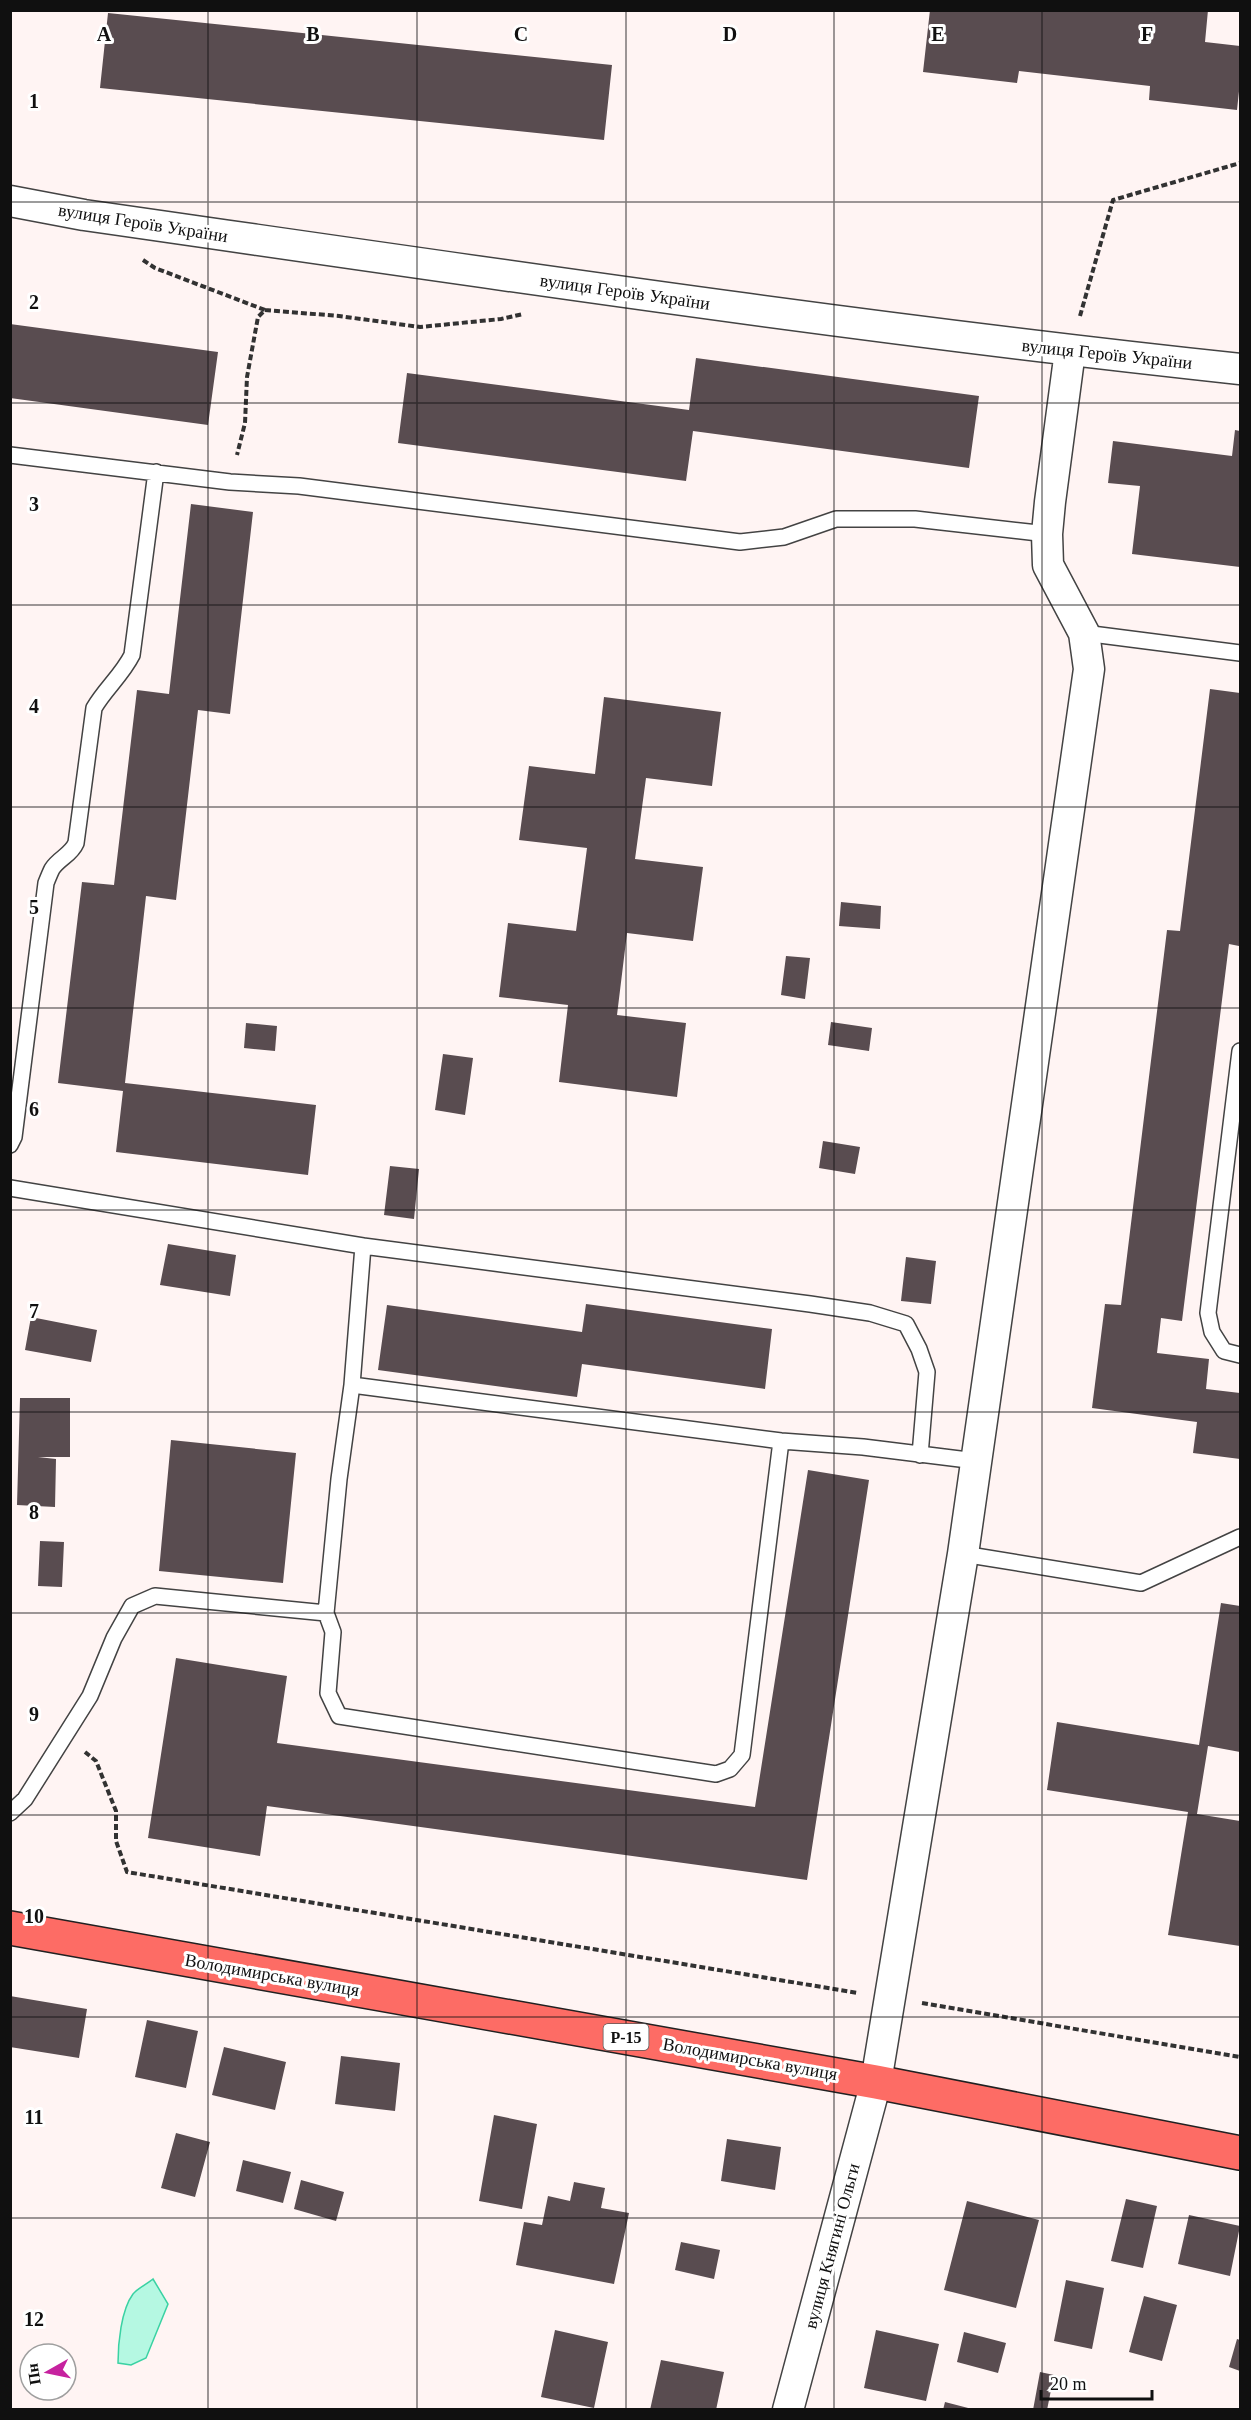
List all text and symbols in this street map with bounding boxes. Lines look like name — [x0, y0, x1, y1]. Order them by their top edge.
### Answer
text: A — [97, 23, 112, 45]
text: B — [306, 23, 320, 45]
text: C — [514, 23, 528, 45]
text: D — [723, 23, 737, 45]
text: E — [931, 23, 945, 45]
text: F — [1141, 23, 1153, 45]
text: 1 — [29, 90, 39, 112]
street label: вулиця Героїв України — [57, 200, 230, 246]
street label: вулиця Героїв України — [539, 270, 712, 314]
text: 2 — [29, 291, 39, 313]
street label: вулиця Героїв України — [1021, 335, 1194, 373]
text: 3 — [29, 493, 39, 515]
text: 4 — [29, 695, 39, 717]
text: 5 — [29, 896, 39, 918]
text: 6 — [29, 1098, 39, 1120]
text: 7 — [29, 1300, 39, 1322]
text: 8 — [29, 1501, 39, 1523]
text: 9 — [29, 1703, 39, 1725]
text: 10 — [24, 1905, 44, 1927]
street label: Володимирська вулиця — [183, 1950, 361, 2000]
road number: Р-15 — [604, 2024, 648, 2050]
street label: Володимирська вулиця — [661, 2034, 839, 2084]
text: 11 — [25, 2106, 43, 2128]
street label: вулиця Княгині Ольги — [800, 2161, 864, 2331]
text: 12 — [24, 2308, 44, 2330]
north arrow — [18, 2342, 78, 2402]
text: Пн — [24, 2362, 44, 2386]
scale bar — [1041, 2363, 1152, 2401]
text: 20 m — [1050, 2374, 1087, 2394]

